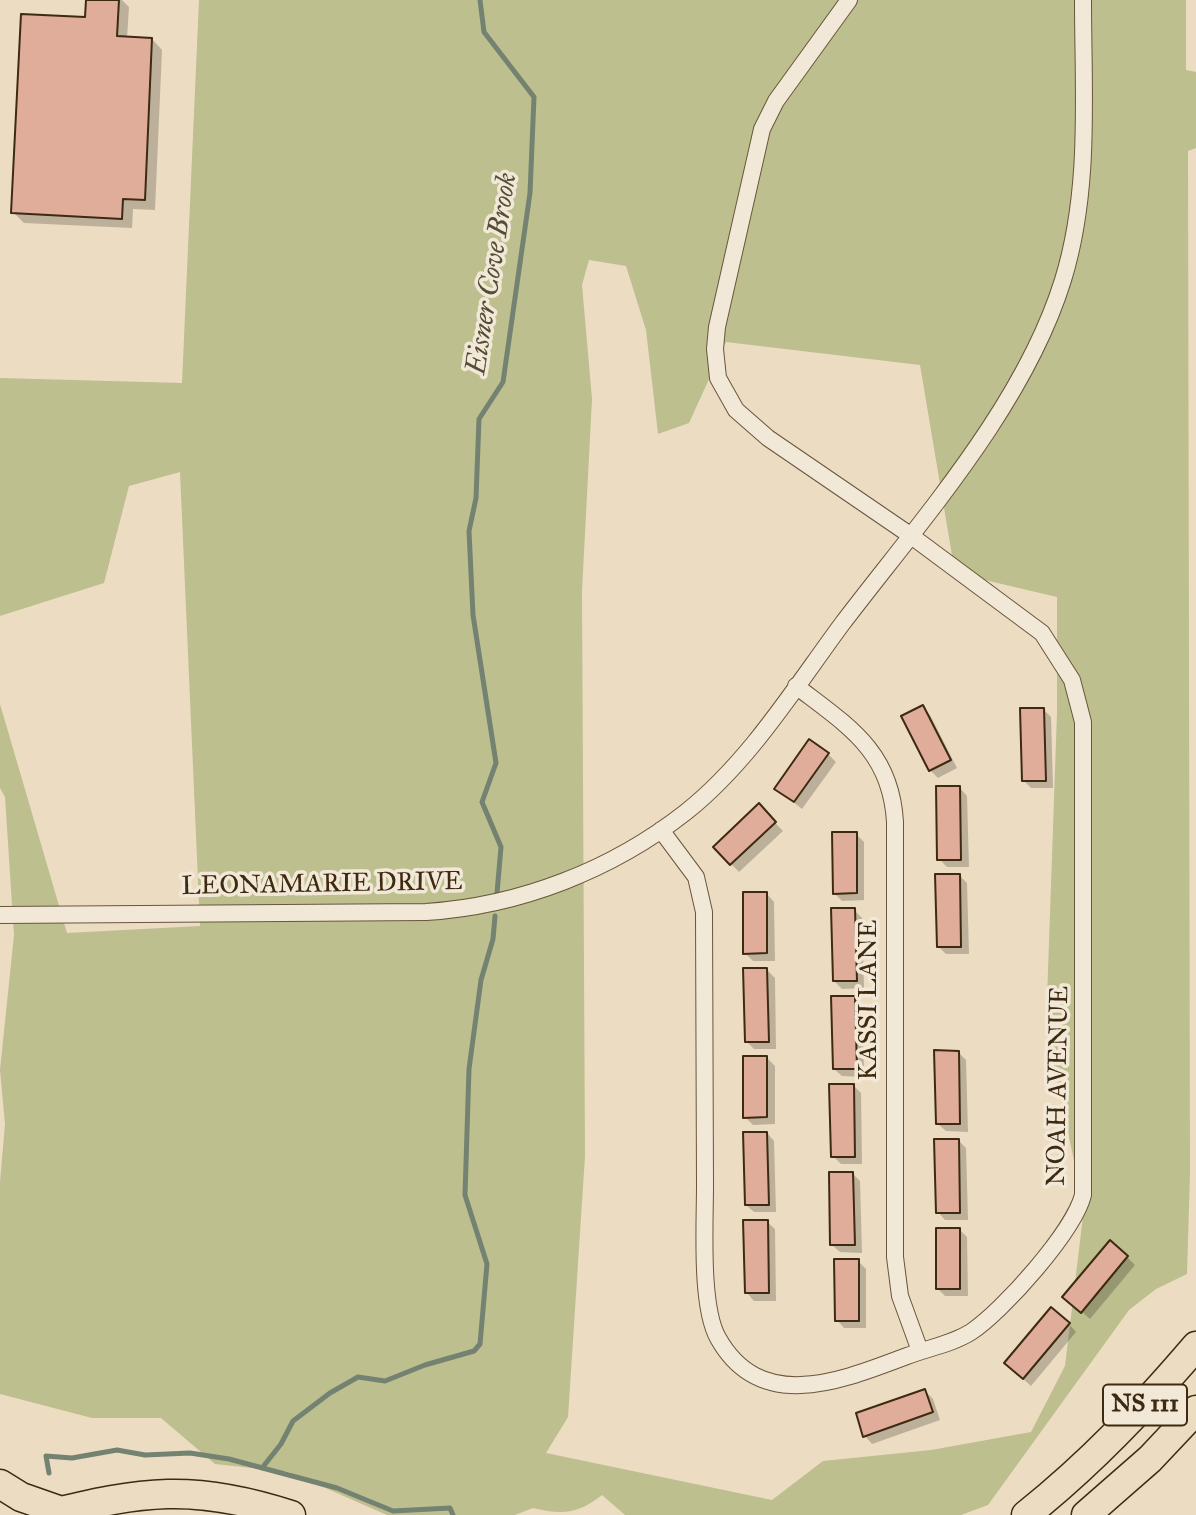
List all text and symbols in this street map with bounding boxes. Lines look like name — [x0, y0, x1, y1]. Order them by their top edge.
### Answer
water label: Eisner Cove Brook — [460, 171, 526, 377]
street label: LEONAMARIE DRIVE — [181, 867, 463, 903]
street label: KASSI LANE — [854, 920, 886, 1080]
street label: NOAH AVENUE — [1042, 986, 1076, 1186]
road number: NS 111 — [1103, 1385, 1187, 1426]

